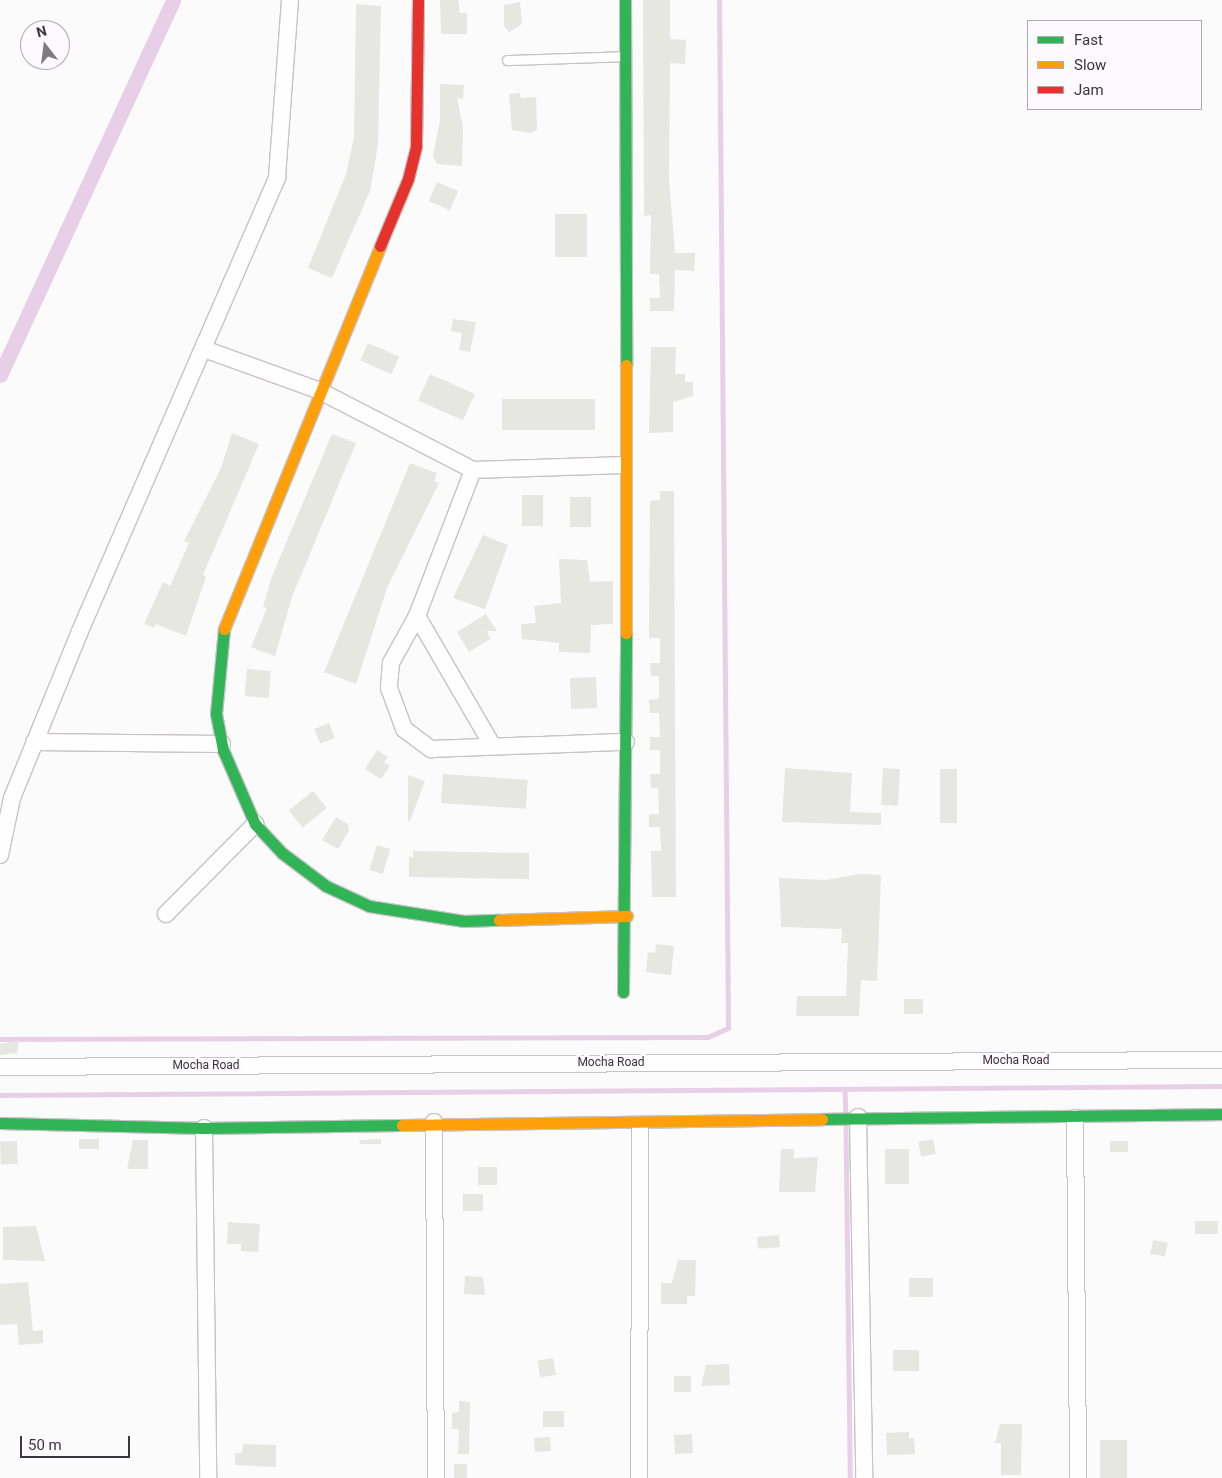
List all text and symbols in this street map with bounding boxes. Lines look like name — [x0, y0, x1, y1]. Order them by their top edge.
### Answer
north arrow — [20, 20, 70, 70]
legend — [1027, 20, 1202, 110]
text: N — [35, 22, 48, 40]
text: Fast — [1074, 31, 1103, 49]
text: Slow — [1074, 56, 1106, 74]
text: Jam — [1074, 81, 1104, 99]
street label: Mocha Road — [982, 1054, 1050, 1068]
street label: Mocha Road — [577, 1056, 645, 1070]
street label: Mocha Road — [172, 1059, 240, 1073]
scale bar — [22, 1426, 132, 1458]
text: 50 m — [28, 1436, 62, 1454]

